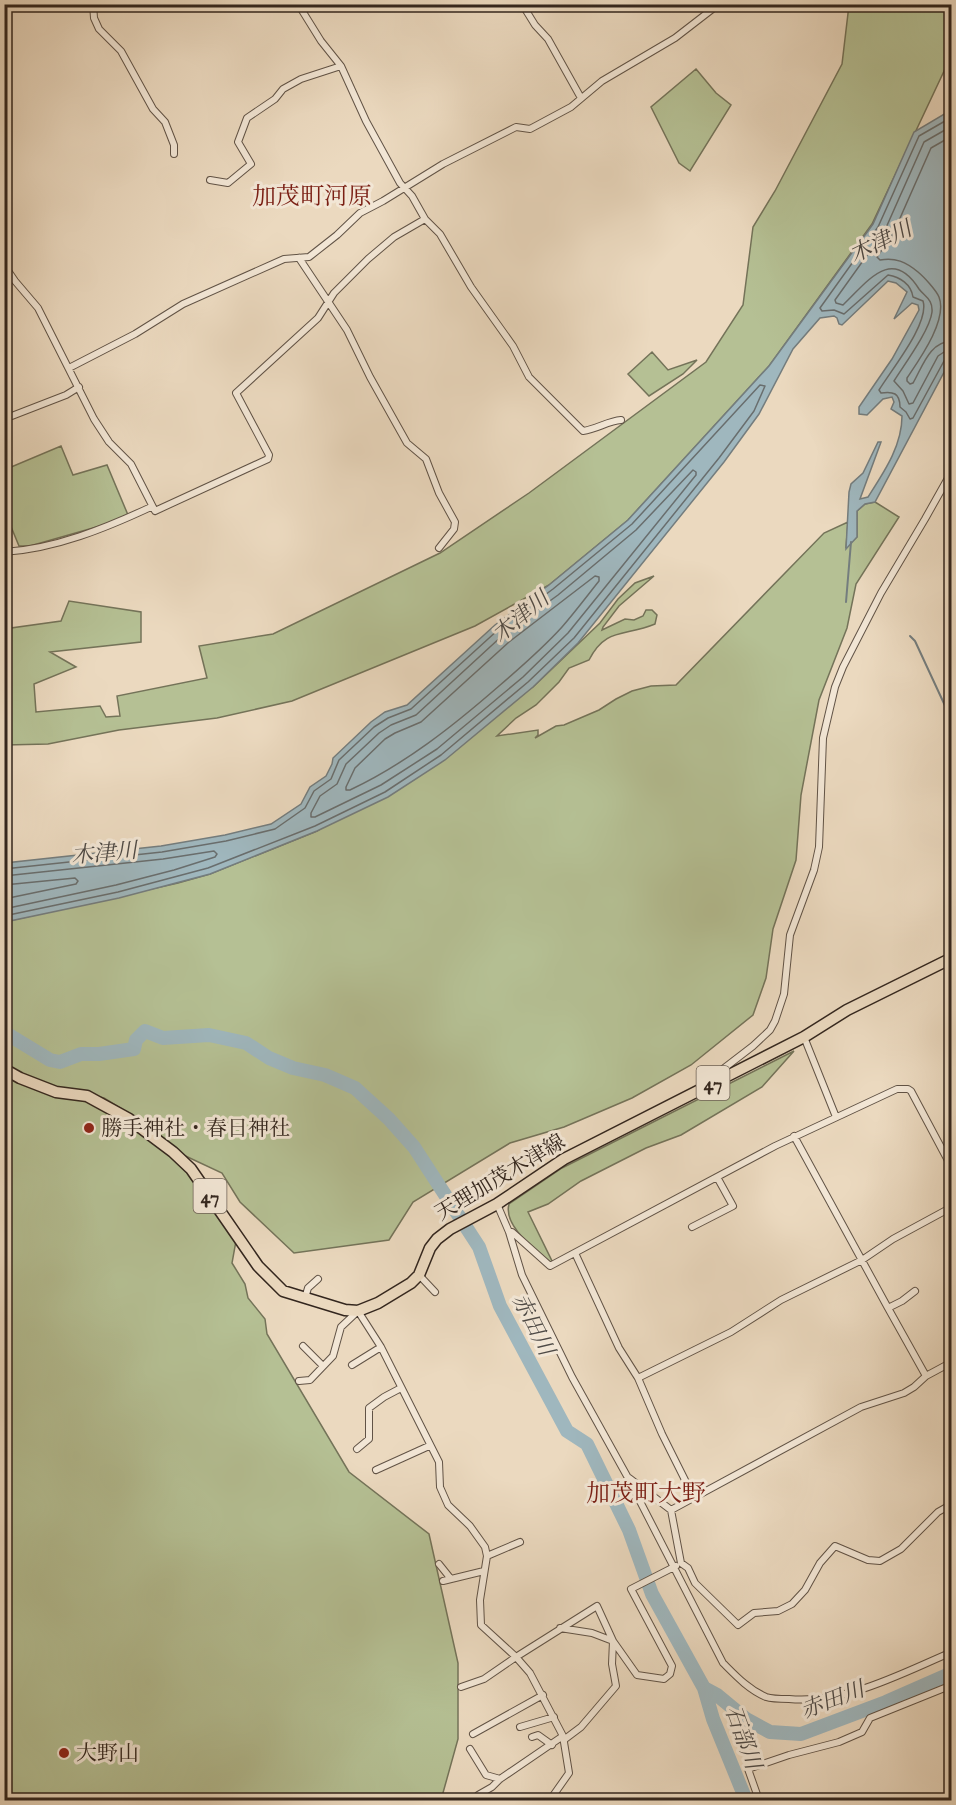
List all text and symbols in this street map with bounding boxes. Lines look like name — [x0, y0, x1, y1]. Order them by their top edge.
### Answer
district label: 加茂町河原 — [252, 182, 372, 213]
water label: 木津川 — [845, 215, 918, 270]
water label: 木津川 — [487, 584, 557, 649]
water label: 木津川 — [70, 837, 140, 871]
road number: 47 — [696, 1066, 730, 1100]
place label: 勝手神社・春日神社 — [101, 1116, 290, 1143]
marker: 勝手神社・春日神社 — [82, 1121, 96, 1135]
street label: 天理加茂木津線 — [431, 1129, 571, 1228]
road number: 47 — [194, 1179, 226, 1213]
water label: 赤田川 — [505, 1289, 561, 1362]
district label: 加茂町大野 — [586, 1479, 706, 1510]
water label: 赤田川 — [797, 1675, 870, 1726]
water label: 石部川 — [718, 1702, 767, 1775]
place label: 大野山 — [76, 1741, 139, 1768]
marker: 大野山 — [57, 1746, 71, 1760]

